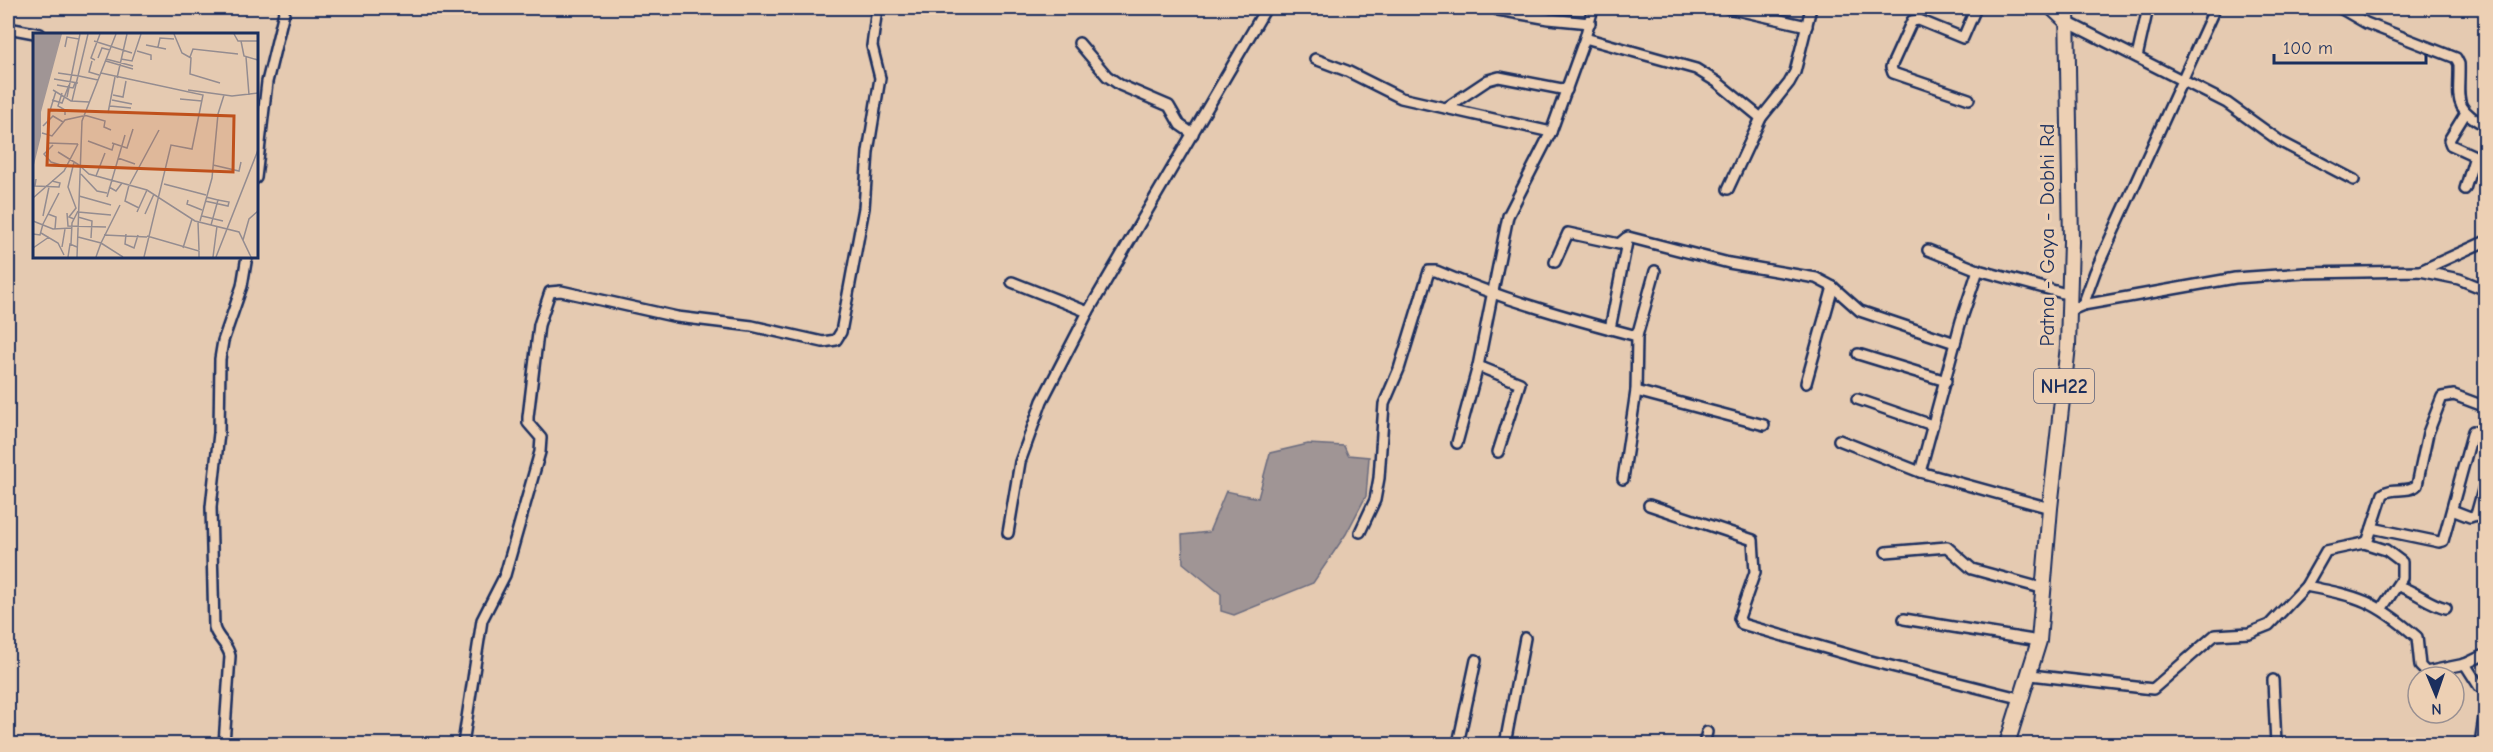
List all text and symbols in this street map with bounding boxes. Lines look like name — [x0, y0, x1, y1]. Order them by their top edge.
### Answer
scale bar — [2274, 27, 2426, 65]
inset map — [33, 33, 258, 258]
text: 100 m — [2283, 38, 2333, 59]
street label: Patna - Gaya - Dobhi Rd — [2035, 124, 2059, 346]
road number: NH22 — [2034, 369, 2094, 403]
north arrow — [2406, 665, 2466, 725]
text: N — [2431, 700, 2442, 718]

